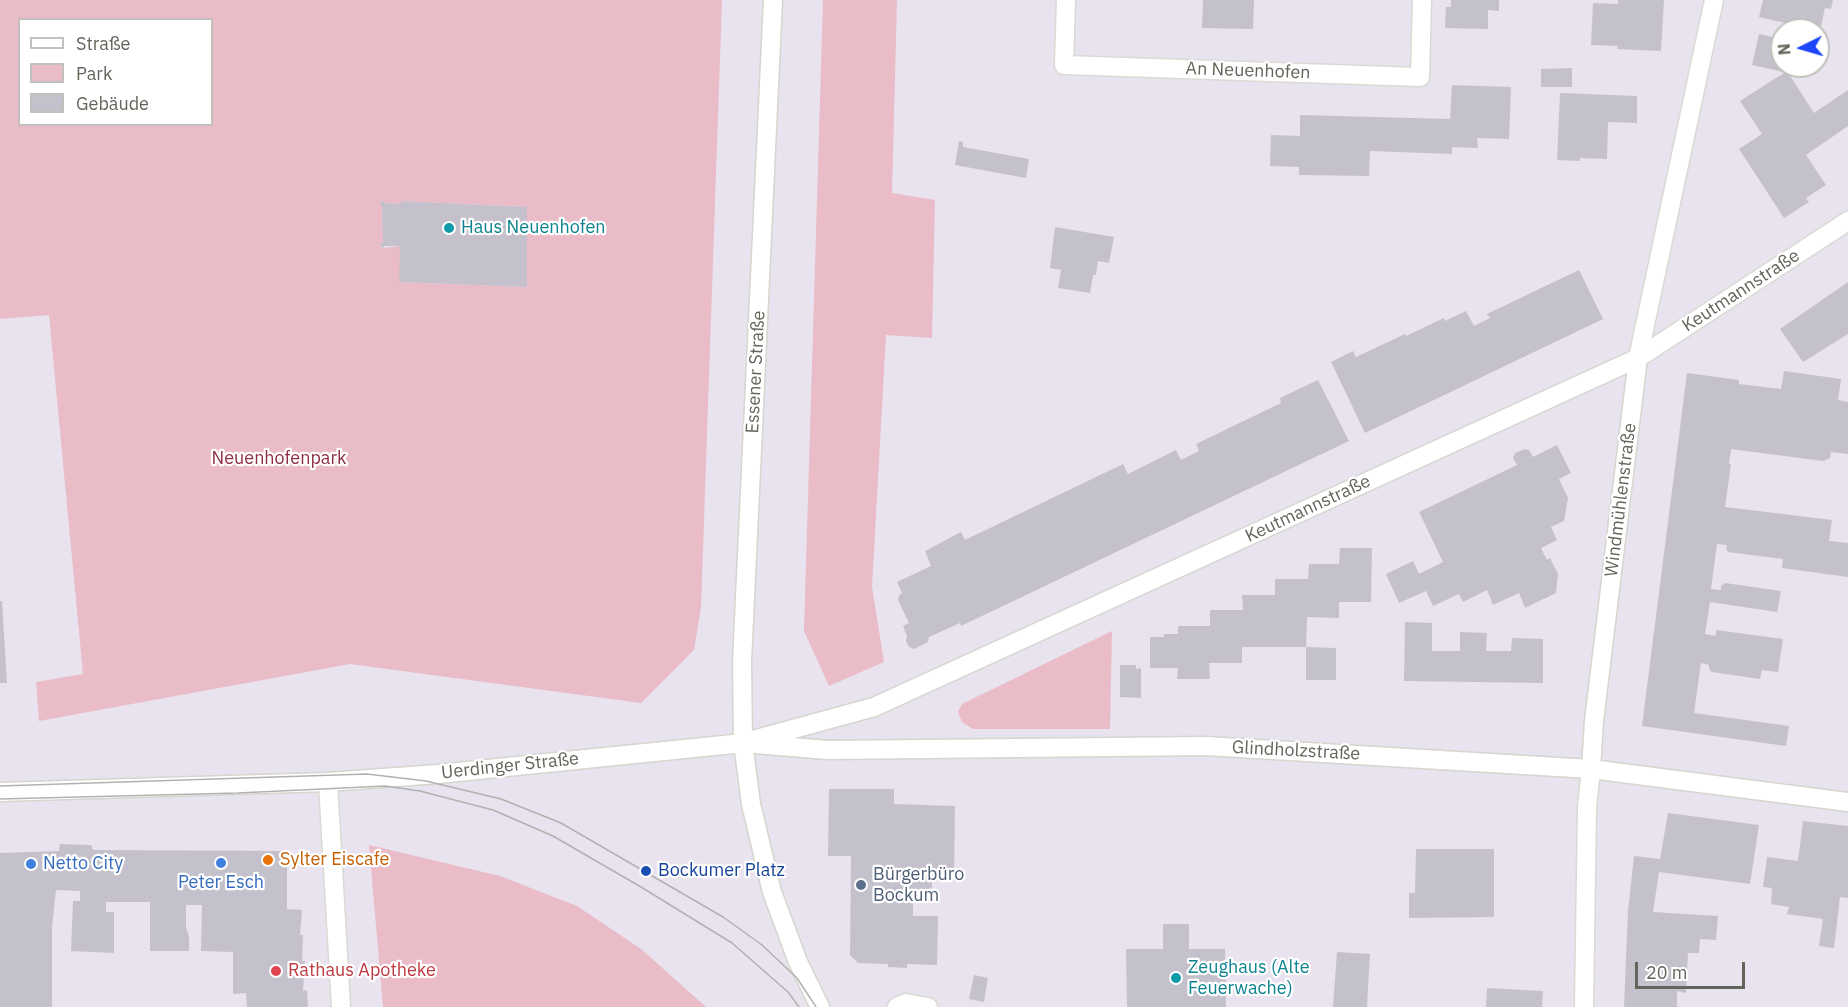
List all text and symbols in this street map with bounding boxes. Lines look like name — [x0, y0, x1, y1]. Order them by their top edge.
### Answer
legend — [18, 18, 213, 126]
north arrow — [1770, 18, 1830, 78]
text: Straße — [76, 32, 130, 55]
text: N — [1774, 43, 1795, 56]
street label: An Neuenhofen — [1185, 58, 1311, 84]
text: Park — [76, 62, 112, 85]
text: Gebäude — [76, 92, 149, 115]
place label: Haus Neuenhofen — [461, 217, 606, 239]
marker: Haus Neuenhofen — [442, 221, 456, 235]
street label: Keutmannstraße — [1678, 245, 1804, 337]
street label: Essener Straße — [742, 310, 770, 434]
street label: Windmühlenstraße — [1601, 422, 1641, 578]
park label: Neuenhofenpark — [211, 448, 347, 470]
street label: Keutmannstraße — [1242, 471, 1374, 547]
street label: Glindholzstraße — [1231, 737, 1361, 765]
street label: Uerdinger Straße — [440, 748, 580, 784]
place label: Sylter Eiscafe — [280, 849, 389, 871]
place label: Netto City — [43, 853, 123, 875]
marker: Sylter Eiscafe — [261, 853, 275, 867]
marker: Peter Esch — [214, 856, 228, 870]
marker: Netto City — [24, 857, 38, 871]
place label: Bockumer Platz — [658, 860, 785, 882]
marker: Bockumer Platz — [639, 864, 653, 878]
place label: Bürgerbüro Bockum — [873, 864, 964, 906]
place label: Peter Esch — [178, 872, 264, 894]
marker: Bürgerbüro Bockum — [854, 878, 868, 892]
scale bar — [1638, 950, 1748, 988]
place label: Zeughaus (Alte Feuerwache) — [1188, 957, 1310, 1000]
place label: Rathaus Apotheke — [288, 960, 436, 982]
text: 20 m — [1646, 961, 1688, 984]
marker: Rathaus Apotheke — [269, 964, 283, 978]
marker: Zeughaus (Alte Feuerwache) — [1169, 971, 1183, 985]

